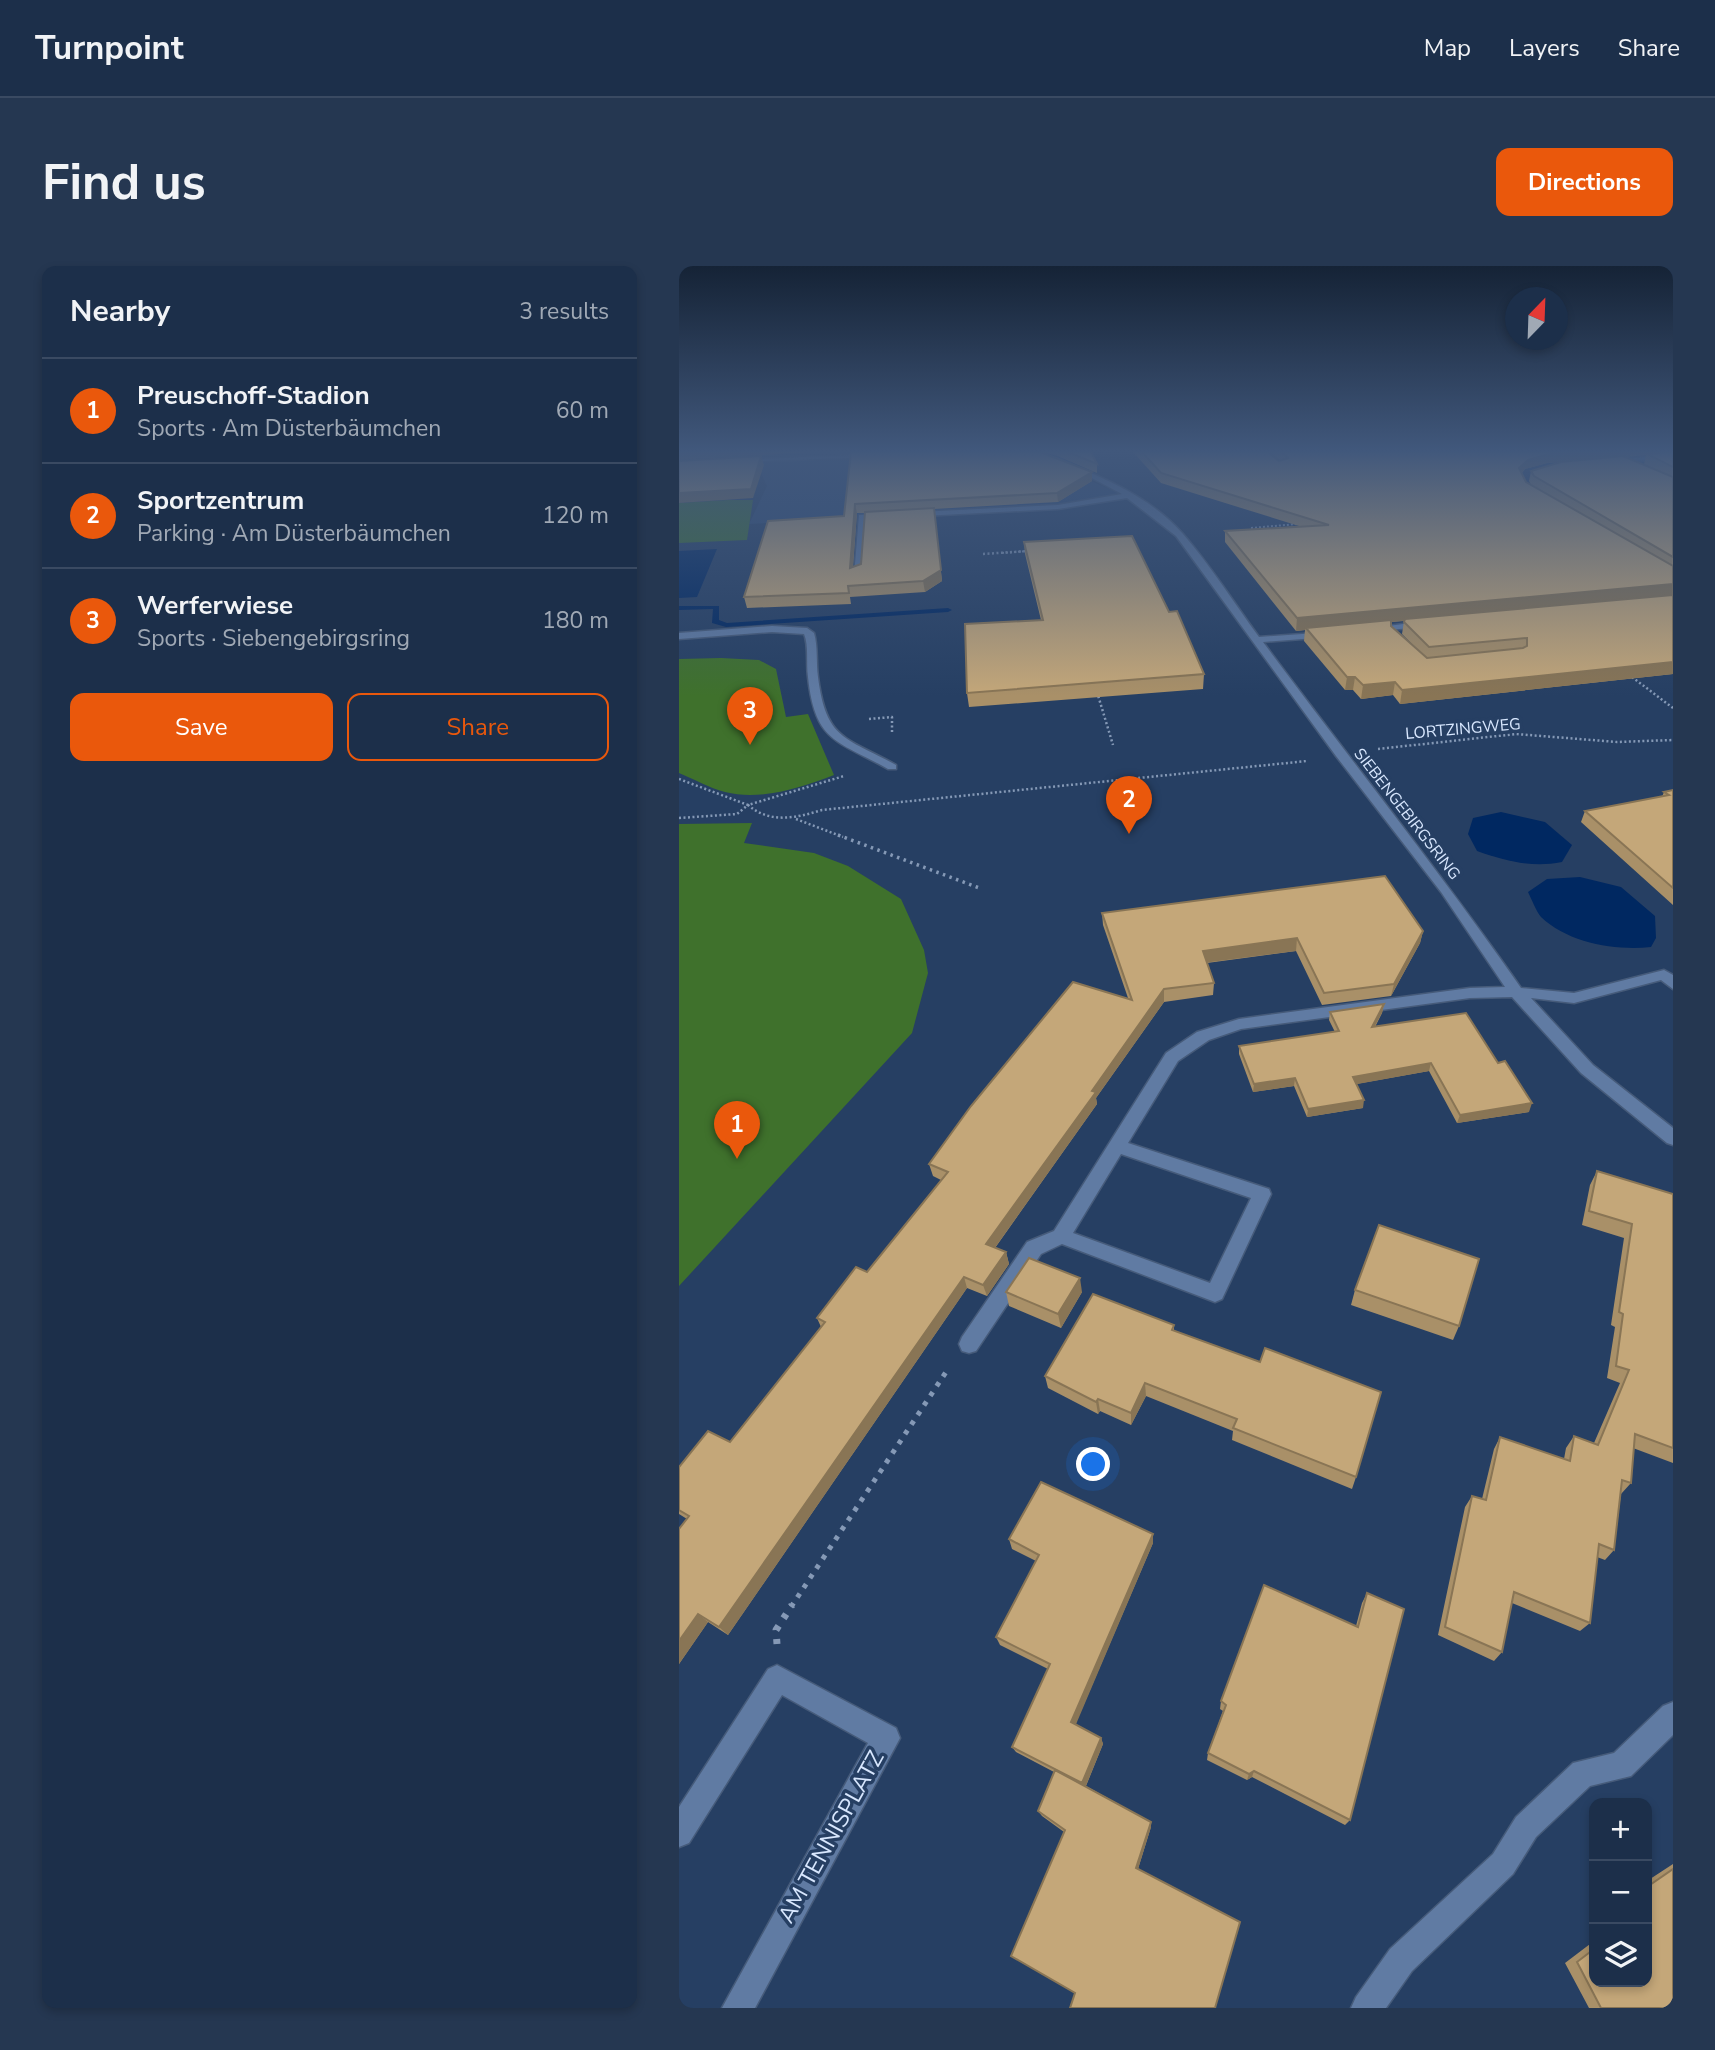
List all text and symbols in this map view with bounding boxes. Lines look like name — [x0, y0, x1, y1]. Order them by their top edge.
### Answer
text: Turnpoint — [35, 26, 184, 71]
text: Map — [1424, 32, 1471, 64]
text: Layers — [1509, 32, 1580, 64]
text: Share — [1618, 32, 1680, 64]
button: Directions — [1496, 148, 1673, 216]
text: Find us — [42, 149, 206, 216]
north arrow — [1505, 287, 1568, 350]
text: Nearby — [70, 291, 170, 332]
text: 3 results — [519, 296, 609, 327]
text: Preuschoff-Stadion — [137, 378, 370, 413]
text: 1 — [86, 395, 100, 426]
text: 60 m — [556, 395, 609, 426]
text: Sports · Am Düsterbäumchen — [137, 413, 441, 444]
text: Sportzentrum — [137, 483, 304, 518]
text: 2 — [86, 500, 100, 531]
text: 120 m — [542, 500, 609, 531]
text: Parking · Am Düsterbäumchen — [137, 518, 451, 549]
text: Werferwiese — [137, 588, 293, 623]
text: 3 — [86, 605, 100, 636]
text: 180 m — [542, 605, 609, 636]
text: Sports · Siebengebirgsring — [137, 623, 410, 654]
pin: 3 — [727, 687, 773, 745]
button: Save — [70, 693, 333, 761]
button: Share — [347, 693, 609, 761]
street label: LORTZINGWEG — [1404, 713, 1522, 745]
street label: SIEBENGEBIRGSRING — [1349, 744, 1465, 884]
pin: 2 — [1106, 776, 1152, 834]
pin: 1 — [714, 1101, 760, 1159]
your location — [1076, 1447, 1110, 1481]
street label: AM TENNISPLATZ — [771, 1745, 891, 1929]
map controls — [1589, 1798, 1652, 1987]
button: + — [1589, 1798, 1652, 1861]
button: − — [1589, 1861, 1652, 1924]
button: layers — [1589, 1924, 1652, 1987]

